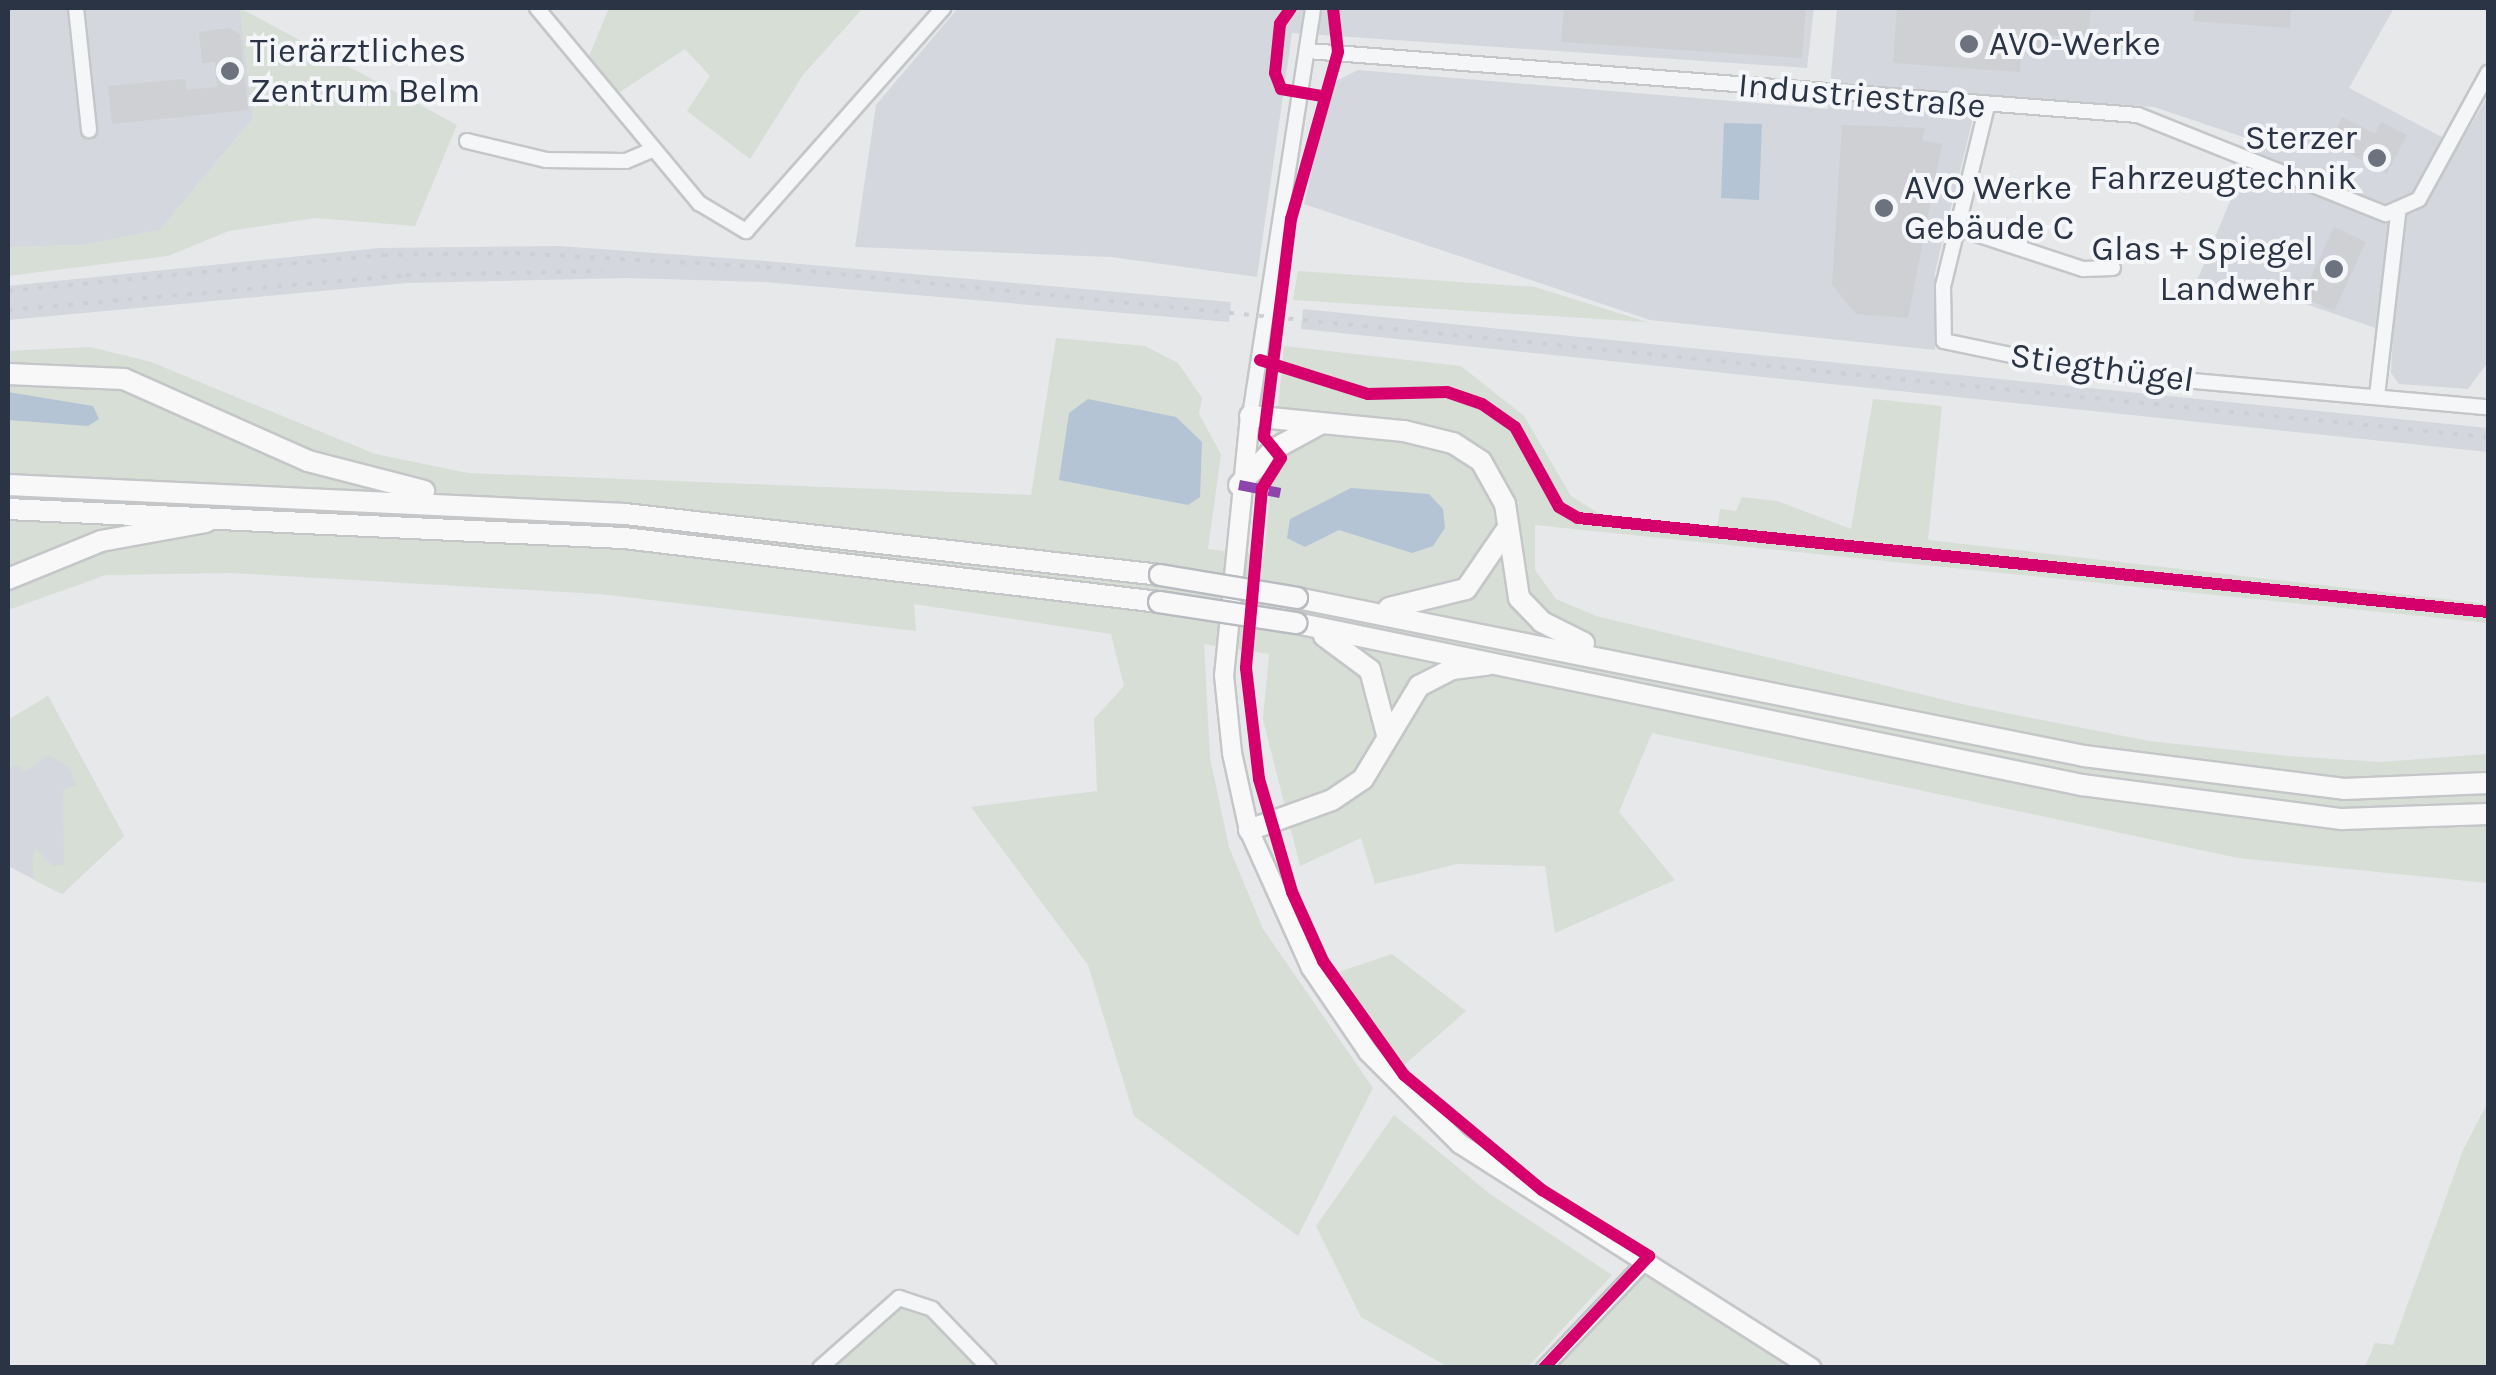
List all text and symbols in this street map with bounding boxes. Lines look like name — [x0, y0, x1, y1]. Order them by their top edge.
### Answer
place label: AVO-Werke — [1989, 23, 2161, 65]
place label: Tierärztliches Zentrum Belm — [250, 30, 480, 112]
marker: AVO-Werke — [1958, 33, 1980, 55]
marker: Tierärztliches Zentrum Belm — [219, 60, 241, 82]
street label: Industriestraße — [1736, 64, 1988, 128]
place label: Sterzer Fahrzeugtechnik — [2089, 117, 2357, 199]
marker: Sterzer Fahrzeugtechnik — [2366, 147, 2388, 169]
place label: AVO Werke Gebäude C — [1904, 167, 2074, 249]
marker: AVO Werke Gebäude C — [1873, 197, 1895, 219]
place label: Glas + Spiegel Landwehr — [2091, 228, 2314, 310]
marker: Glas + Spiegel Landwehr — [2323, 258, 2345, 280]
street label: Stiegthügel — [2007, 334, 2197, 402]

